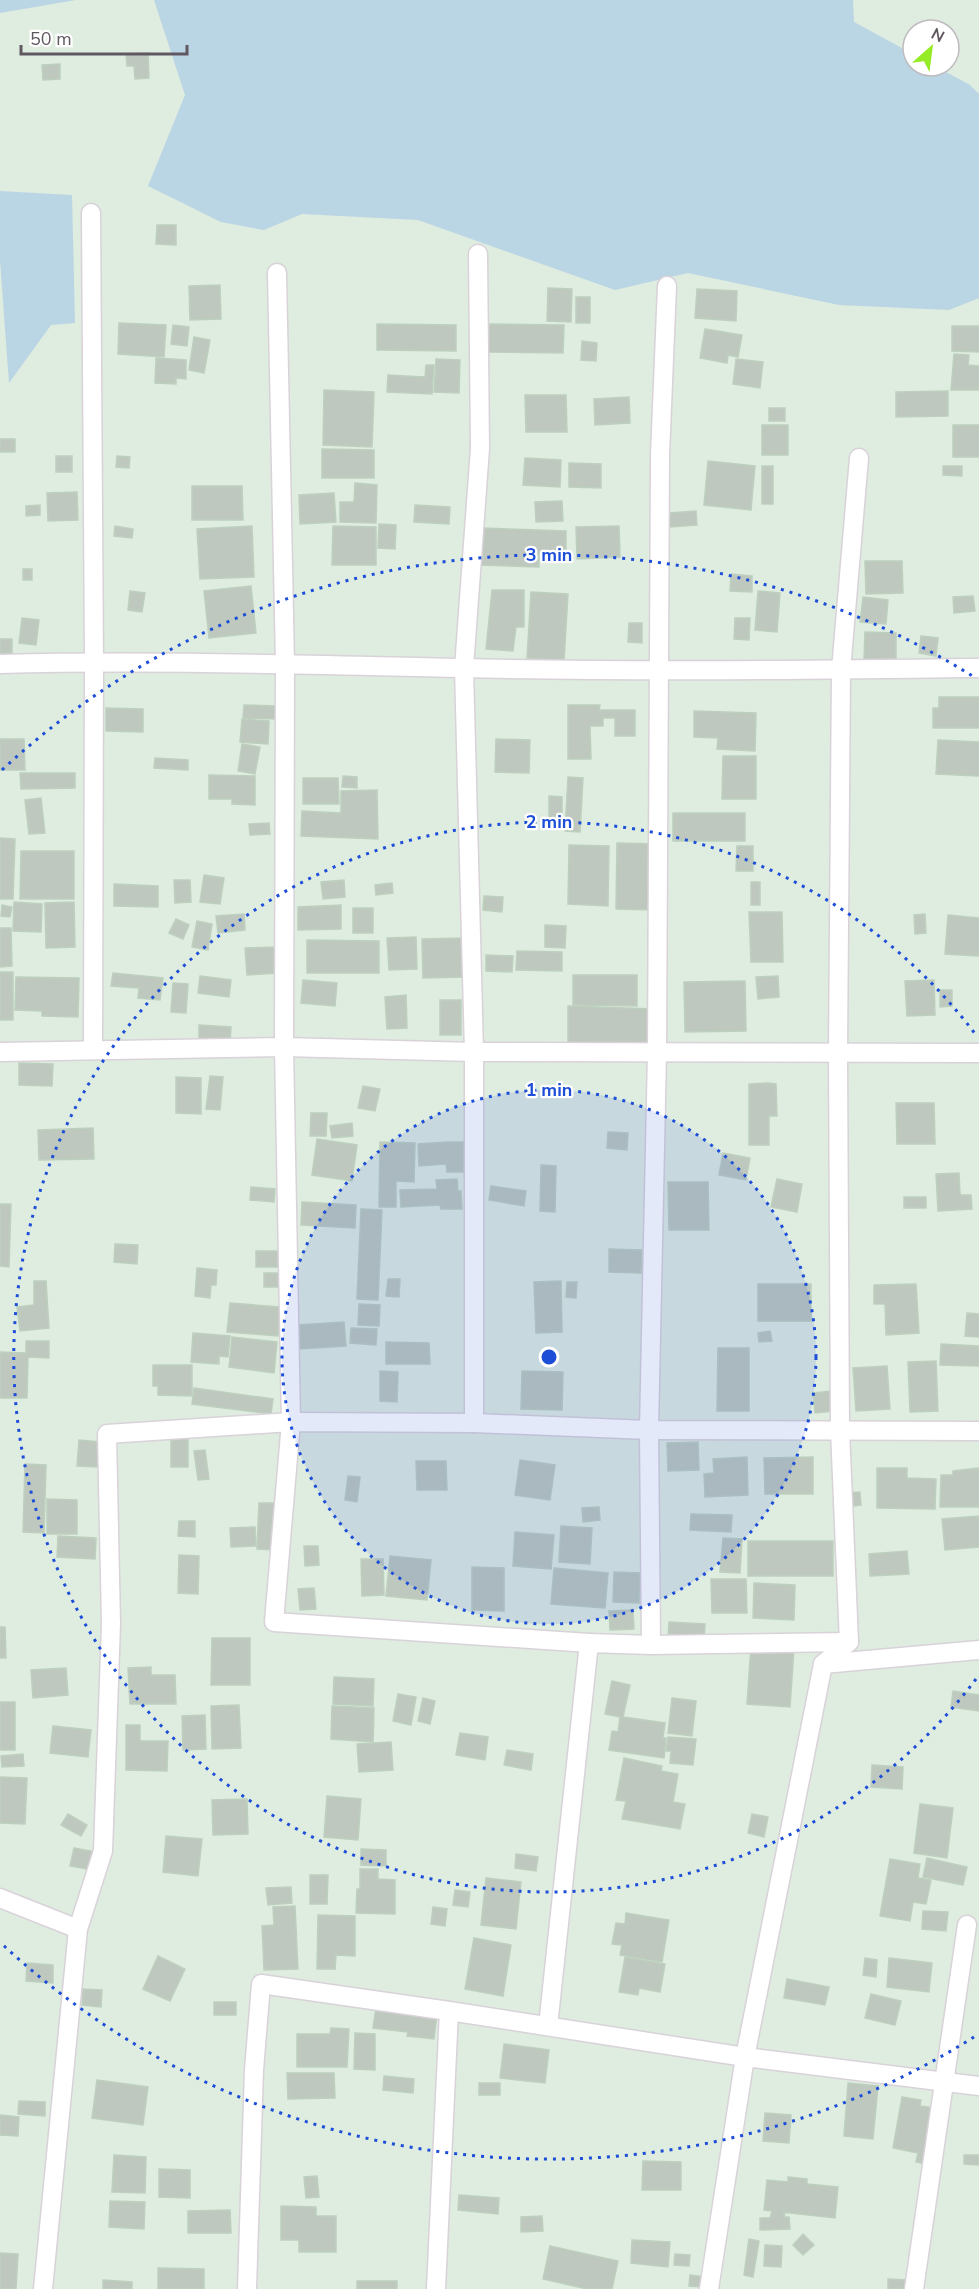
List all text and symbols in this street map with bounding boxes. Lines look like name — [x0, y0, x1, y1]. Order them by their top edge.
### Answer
scale bar — [21, 18, 188, 56]
north arrow — [901, 18, 961, 78]
text: N — [927, 23, 948, 48]
text: 50 m — [30, 27, 72, 51]
text: 3 min — [526, 543, 572, 567]
text: 2 min — [526, 810, 572, 834]
text: 1 min — [526, 1078, 572, 1102]
centre of rings — [539, 1347, 559, 1367]

